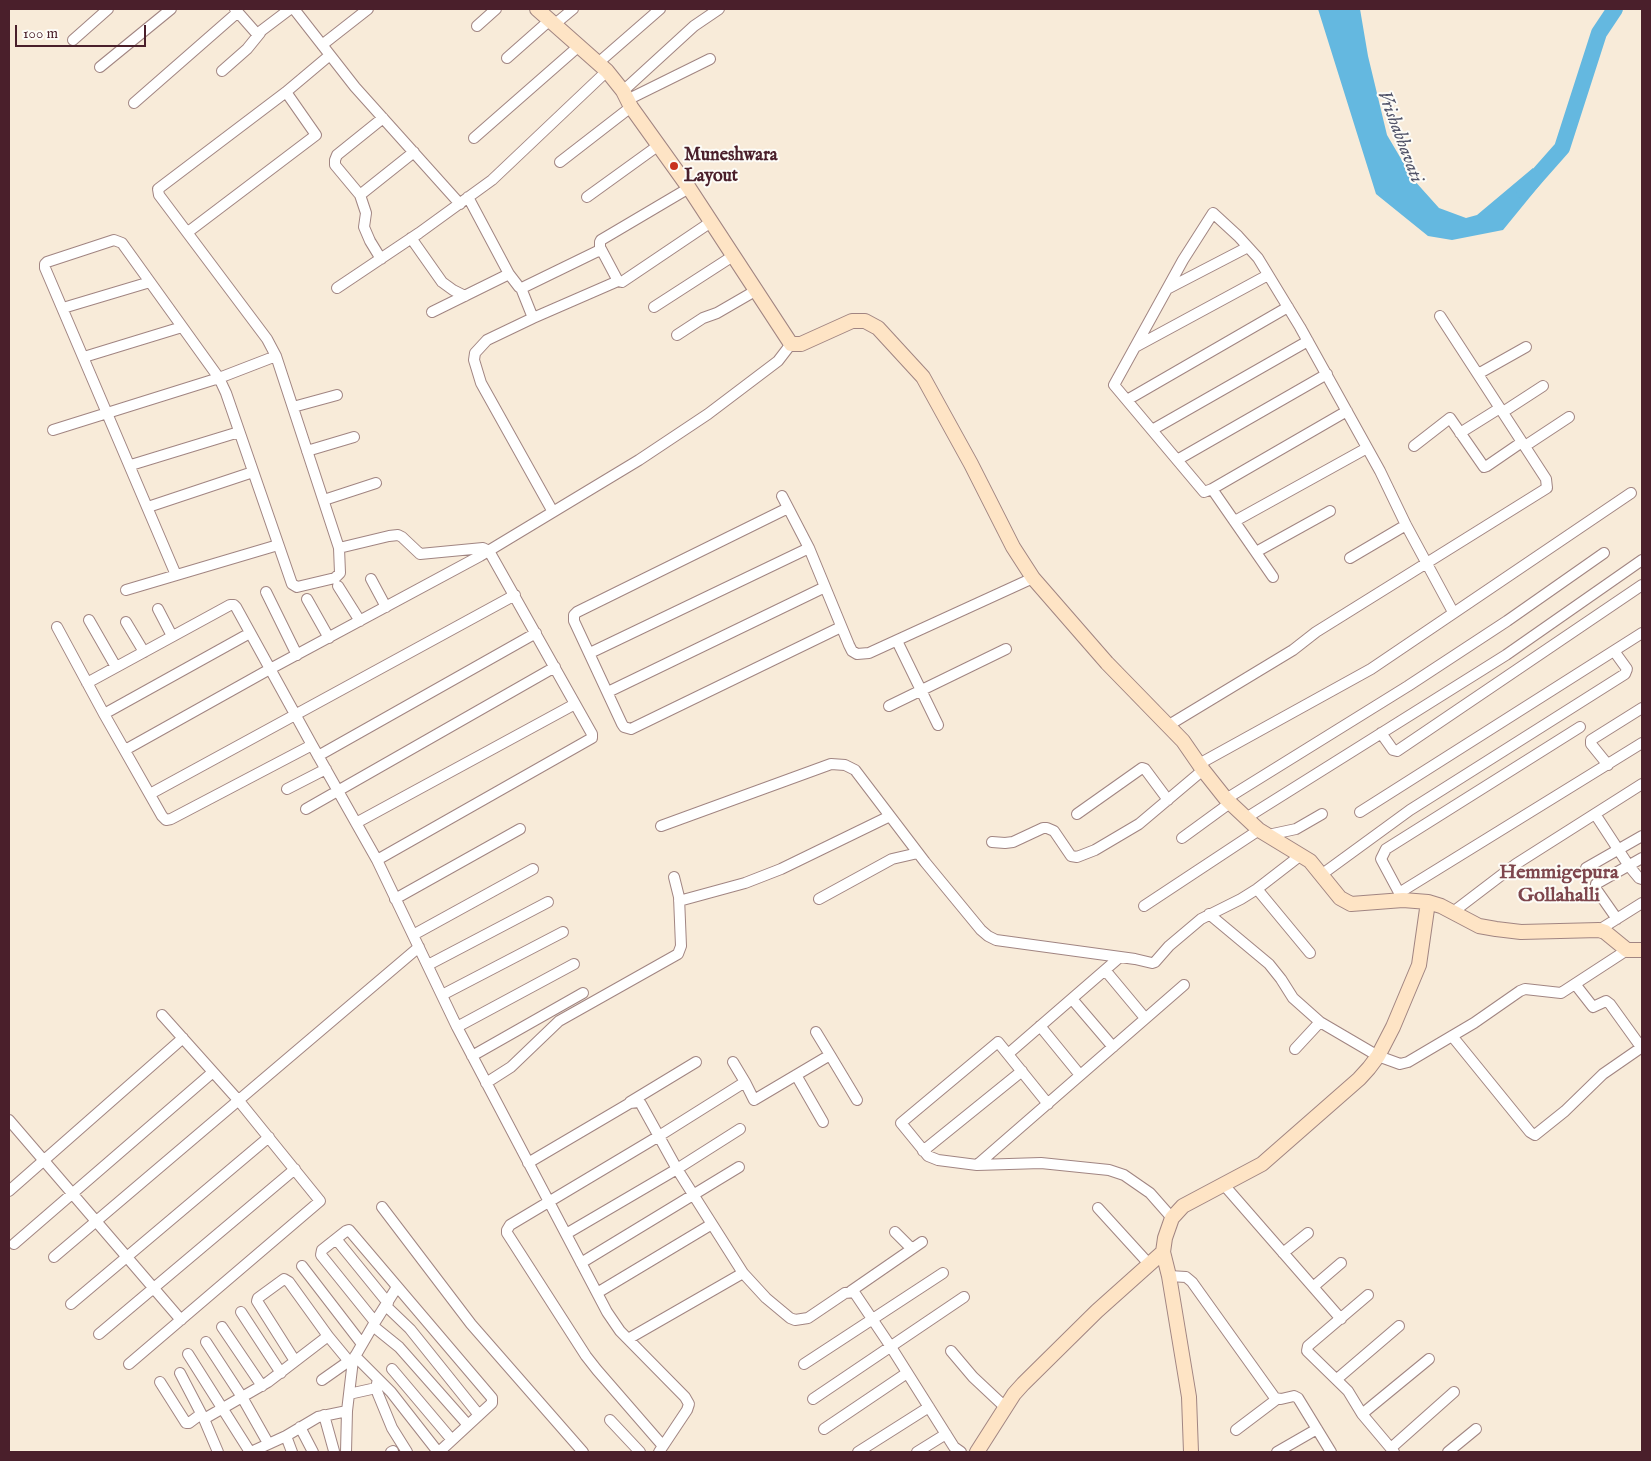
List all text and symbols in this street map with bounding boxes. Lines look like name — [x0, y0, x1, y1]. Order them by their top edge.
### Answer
scale bar — [18, 15, 149, 47]
text: 100 m — [23, 24, 58, 43]
water label: Vrishabhavati — [1371, 88, 1427, 186]
place label: Muneshwara Layout — [684, 145, 778, 188]
marker: Muneshwara Layout — [668, 160, 680, 172]
district label: Hemmigepura Gollahalli — [1499, 862, 1619, 909]

